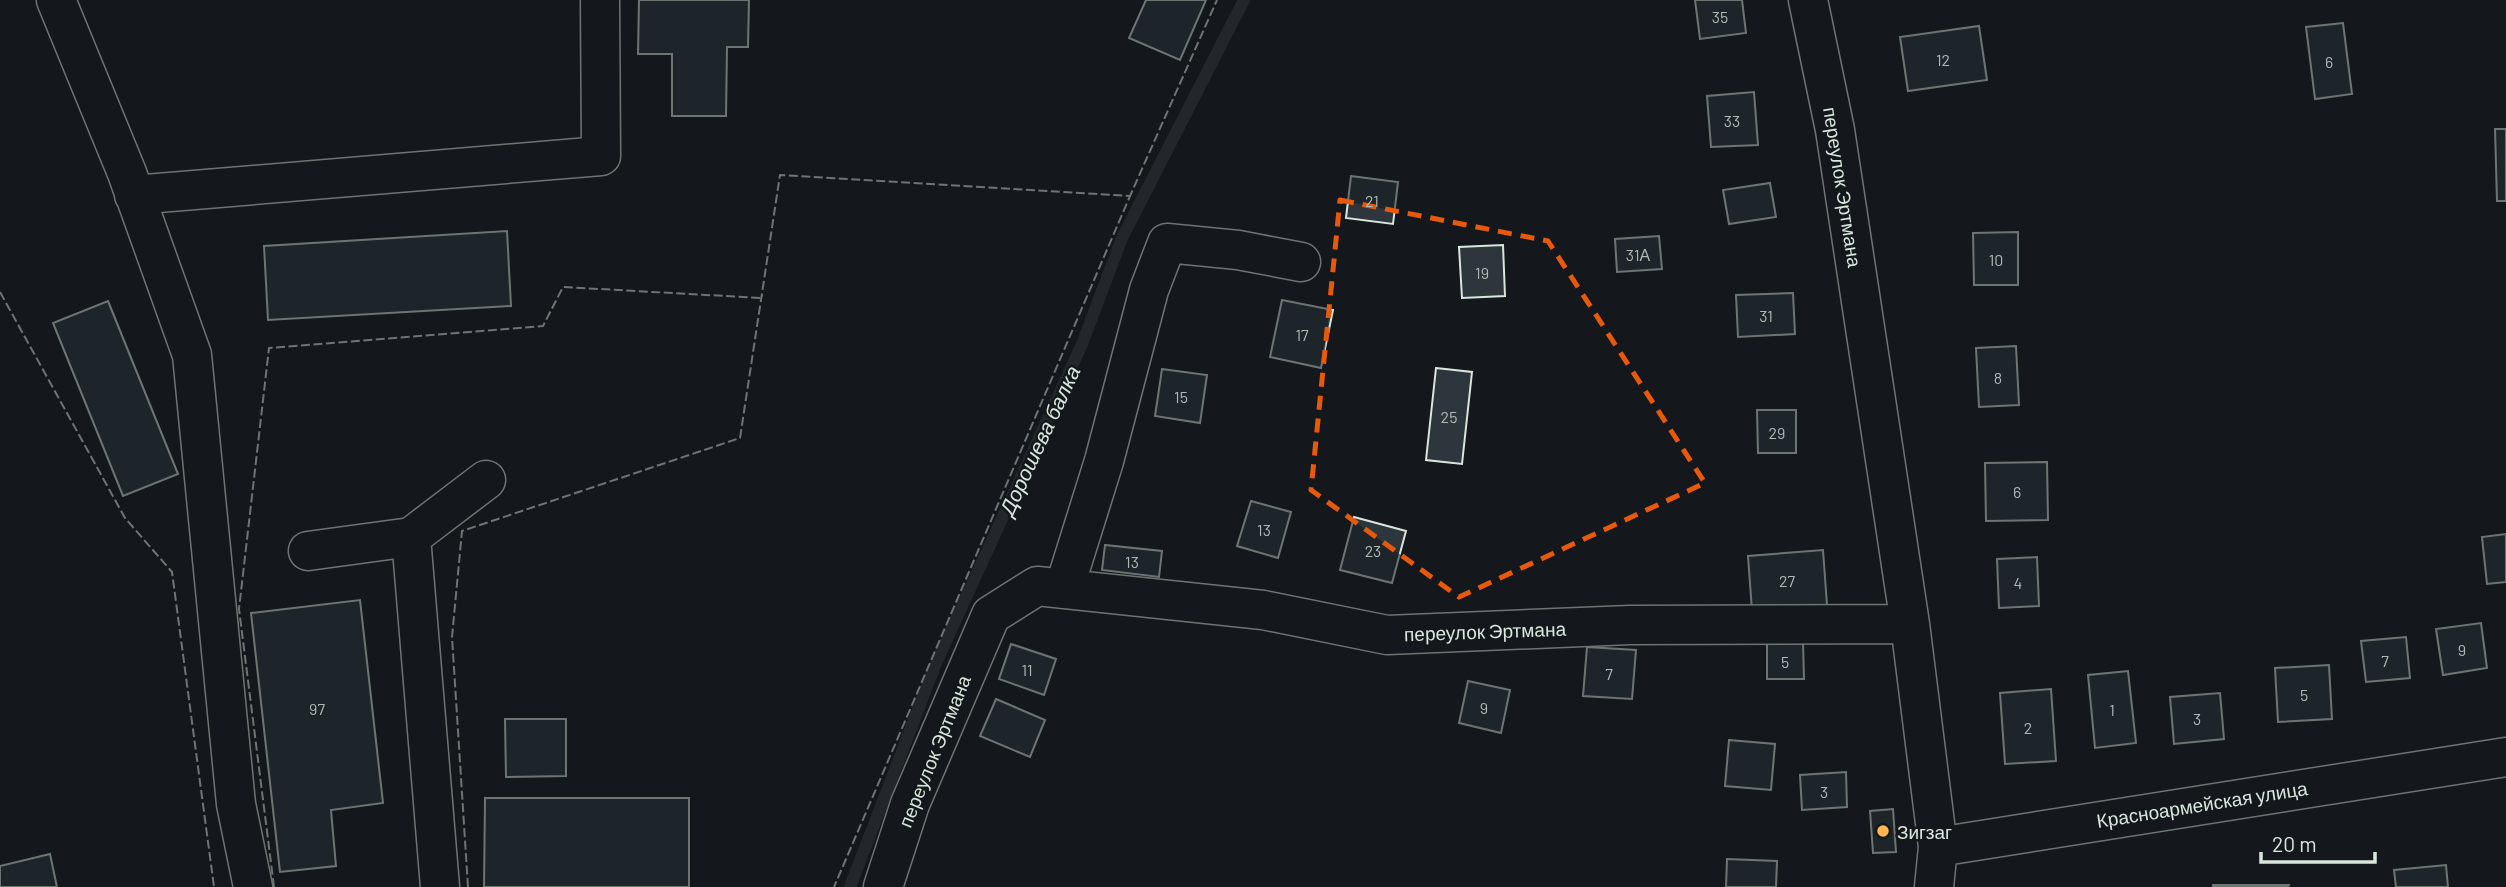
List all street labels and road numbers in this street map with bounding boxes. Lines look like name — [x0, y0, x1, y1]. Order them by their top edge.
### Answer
street label: переулок Эртмана — [1819, 105, 1867, 269]
street label: переулок Эртмана — [1404, 617, 1567, 645]
street label: переулок Эртмана — [893, 671, 975, 830]
street label: Красноармейская улица — [2095, 776, 2310, 832]

